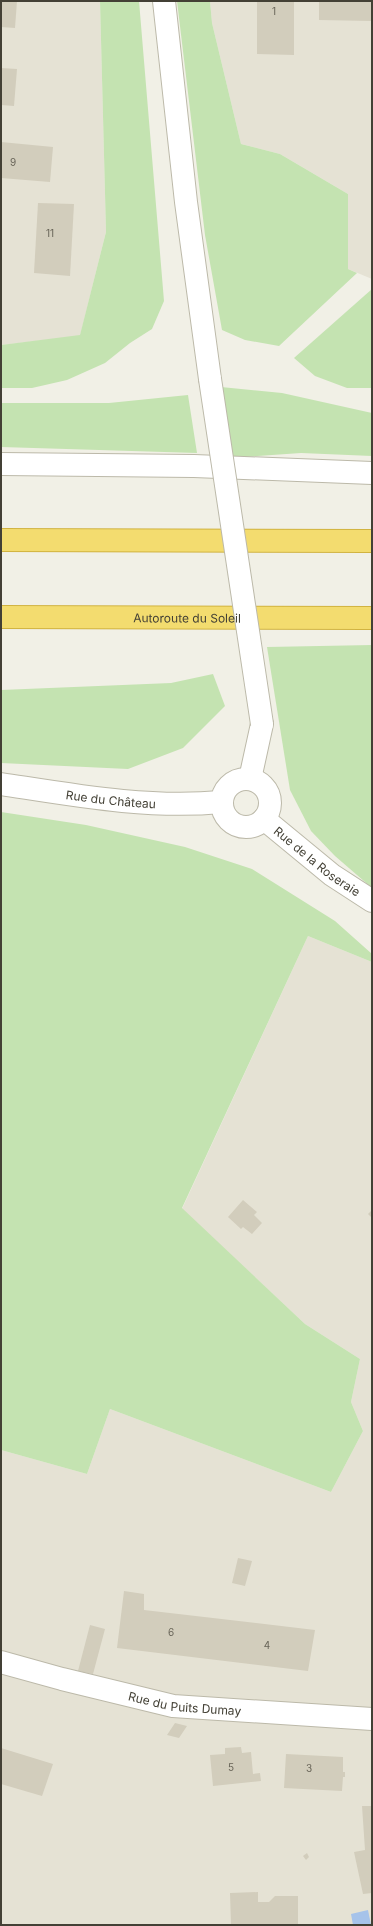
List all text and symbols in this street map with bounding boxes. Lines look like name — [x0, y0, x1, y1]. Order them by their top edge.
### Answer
house number: 1 — [272, 5, 276, 17]
house number: 9 — [10, 156, 16, 168]
house number: 11 — [46, 227, 54, 239]
street label: Autoroute du Soleil — [133, 610, 241, 625]
street label: Rue du Château — [65, 787, 156, 811]
street label: Rue de la Roseraie — [271, 823, 363, 899]
house number: 6 — [168, 1626, 174, 1638]
house number: 4 — [264, 1639, 270, 1651]
street label: Rue du Puits Dumay — [127, 1688, 242, 1718]
house number: 5 — [228, 1761, 234, 1773]
house number: 3 — [306, 1762, 312, 1774]

